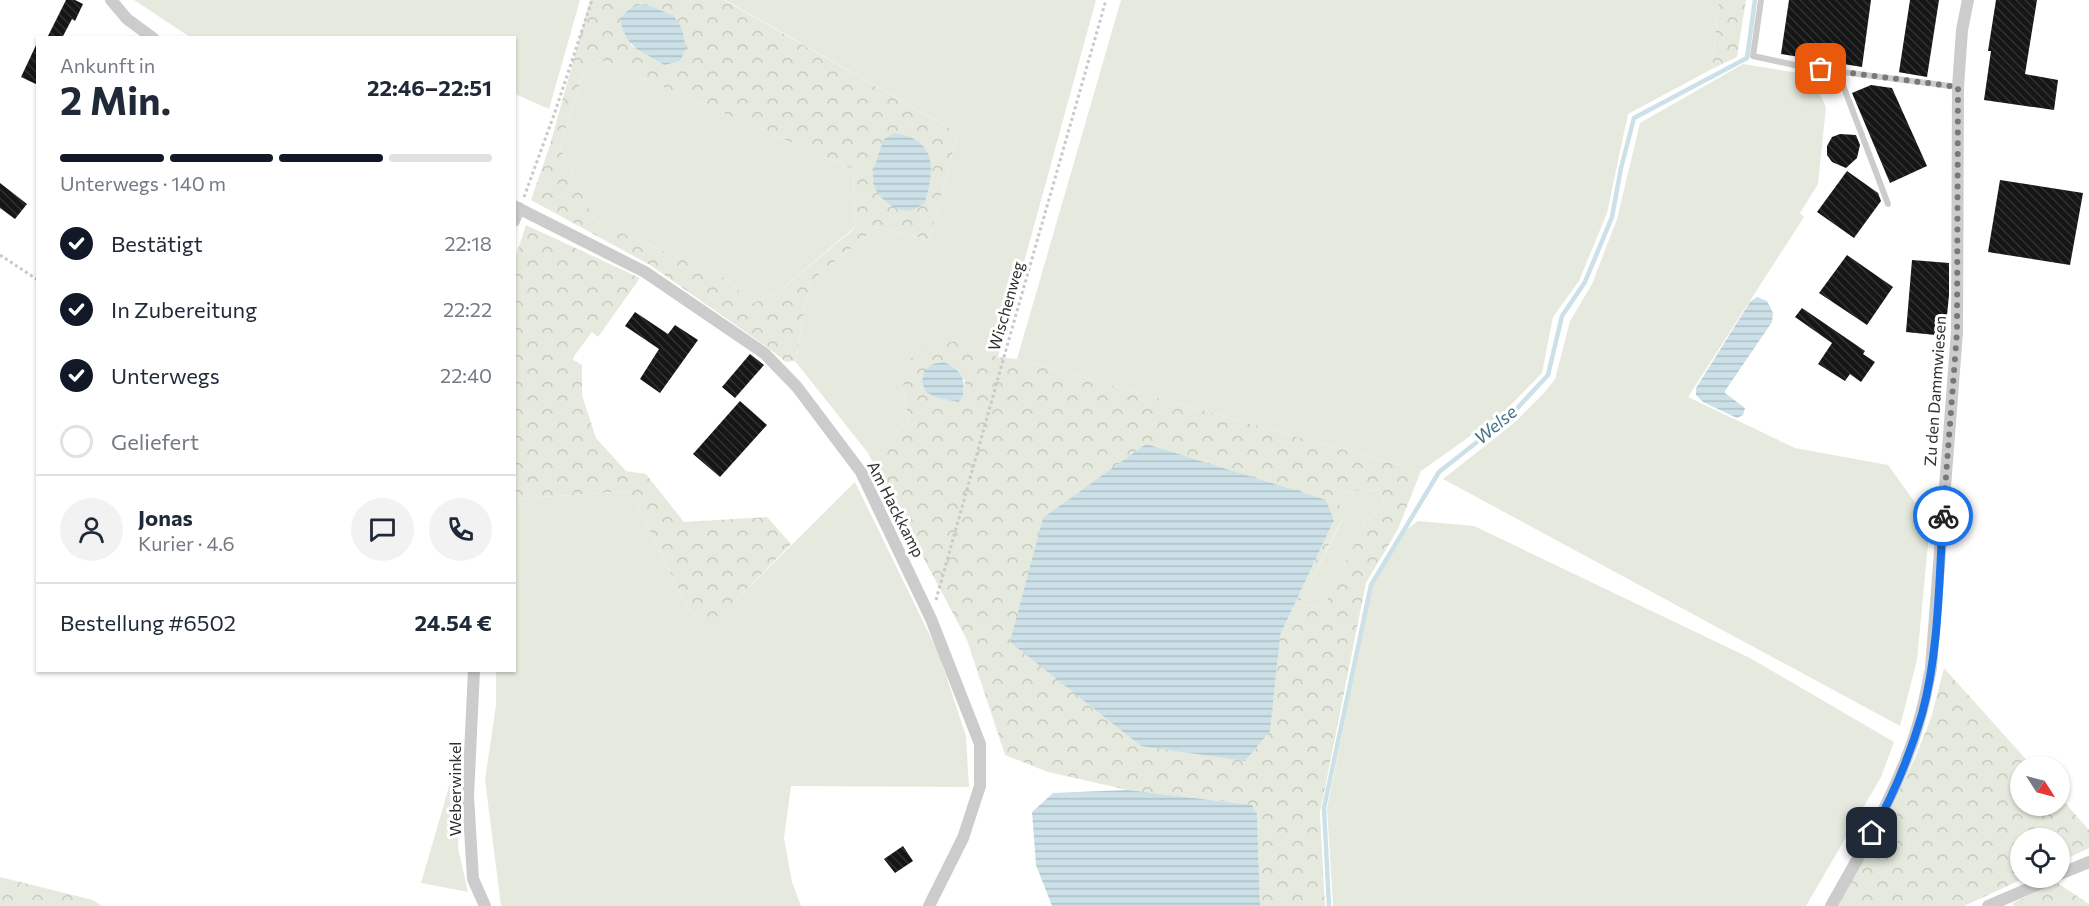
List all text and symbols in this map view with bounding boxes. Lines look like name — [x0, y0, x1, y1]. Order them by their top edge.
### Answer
pin — [1795, 43, 1846, 94]
icon: bag — [1804, 52, 1837, 85]
text: Ankunft in — [60, 53, 155, 77]
text: 22:46–22:51 — [367, 74, 492, 101]
text: 2 Min. — [60, 75, 171, 123]
text: Unterwegs · 140 m — [60, 171, 226, 195]
icon: check — [60, 227, 93, 260]
text: Bestätigt — [111, 230, 203, 257]
text: 22:18 — [444, 231, 492, 255]
street label: Wischenweg — [984, 259, 1027, 353]
icon: check — [60, 293, 93, 326]
text: In Zubereitung — [111, 296, 257, 323]
text: 22:22 — [443, 297, 492, 321]
street label: Zu den Dammwiesen — [1920, 315, 1949, 467]
icon: check — [60, 359, 93, 392]
text: Unterwegs — [111, 362, 220, 389]
text: 22:40 — [440, 363, 492, 387]
water label: Welse — [1470, 400, 1522, 448]
text: Geliefert — [111, 428, 199, 455]
street label: Am Hackkamp — [864, 457, 929, 560]
courier — [1913, 486, 1973, 546]
button: person — [60, 498, 123, 561]
button: chat — [351, 498, 414, 561]
button: phone — [429, 498, 492, 561]
icon: bike — [1927, 500, 1960, 533]
text: Jonas — [138, 504, 193, 531]
text: Kurier · 4.6 — [138, 531, 235, 555]
text: Bestellung #6502 — [60, 609, 236, 636]
text: 24.54 € — [415, 609, 492, 636]
street label: Weberwinkel — [445, 742, 464, 836]
north arrow — [2010, 756, 2070, 816]
map controls — [2010, 756, 2070, 888]
pin — [1846, 807, 1897, 858]
icon: home — [1855, 816, 1888, 849]
button: locate — [2010, 828, 2070, 888]

